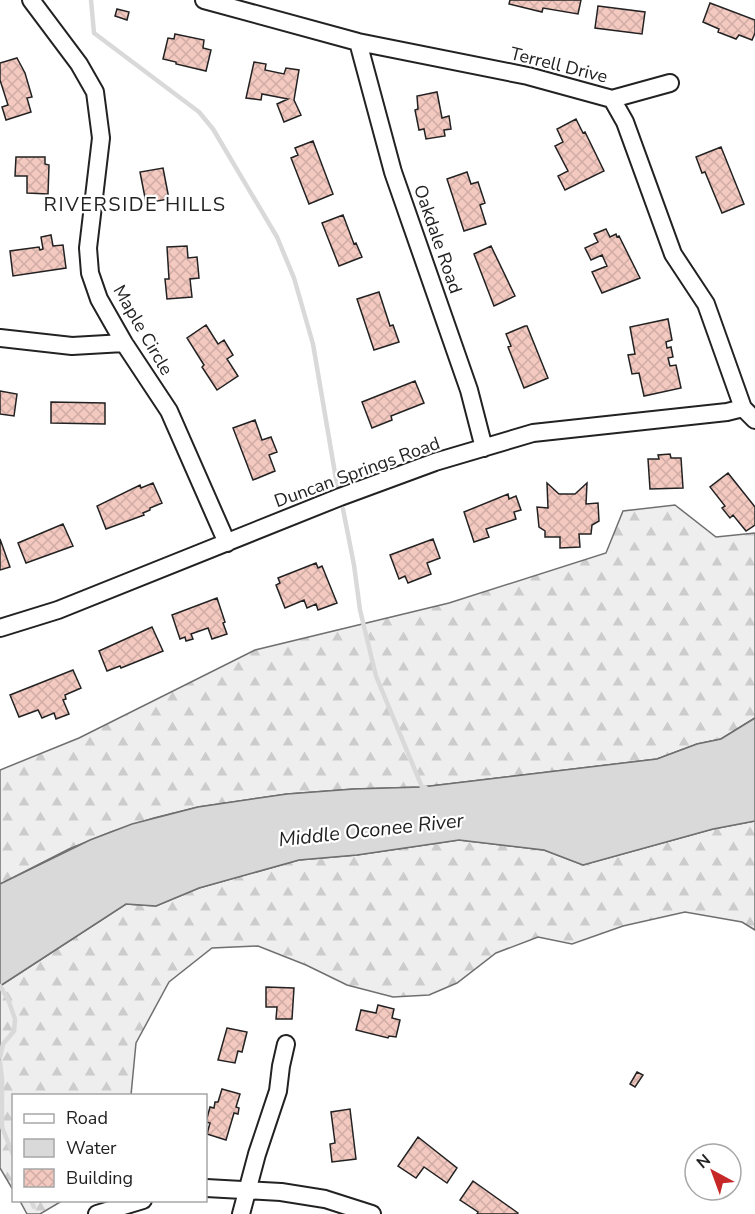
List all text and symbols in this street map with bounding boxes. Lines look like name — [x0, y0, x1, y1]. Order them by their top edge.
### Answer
street label: Terrell Drive — [508, 41, 610, 89]
street label: Oakdale Road — [408, 181, 468, 297]
district label: RIVERSIDE HILLS — [44, 191, 226, 218]
street label: Maple Circle — [107, 280, 179, 380]
street label: Duncan Springs Road — [271, 431, 443, 513]
water label: Middle Oconee River — [277, 807, 466, 853]
legend — [12, 1094, 207, 1202]
text: Road — [66, 1106, 108, 1130]
text: Water — [66, 1136, 117, 1160]
north arrow — [683, 1142, 743, 1202]
text: N — [692, 1149, 716, 1174]
text: Building — [66, 1166, 133, 1190]

